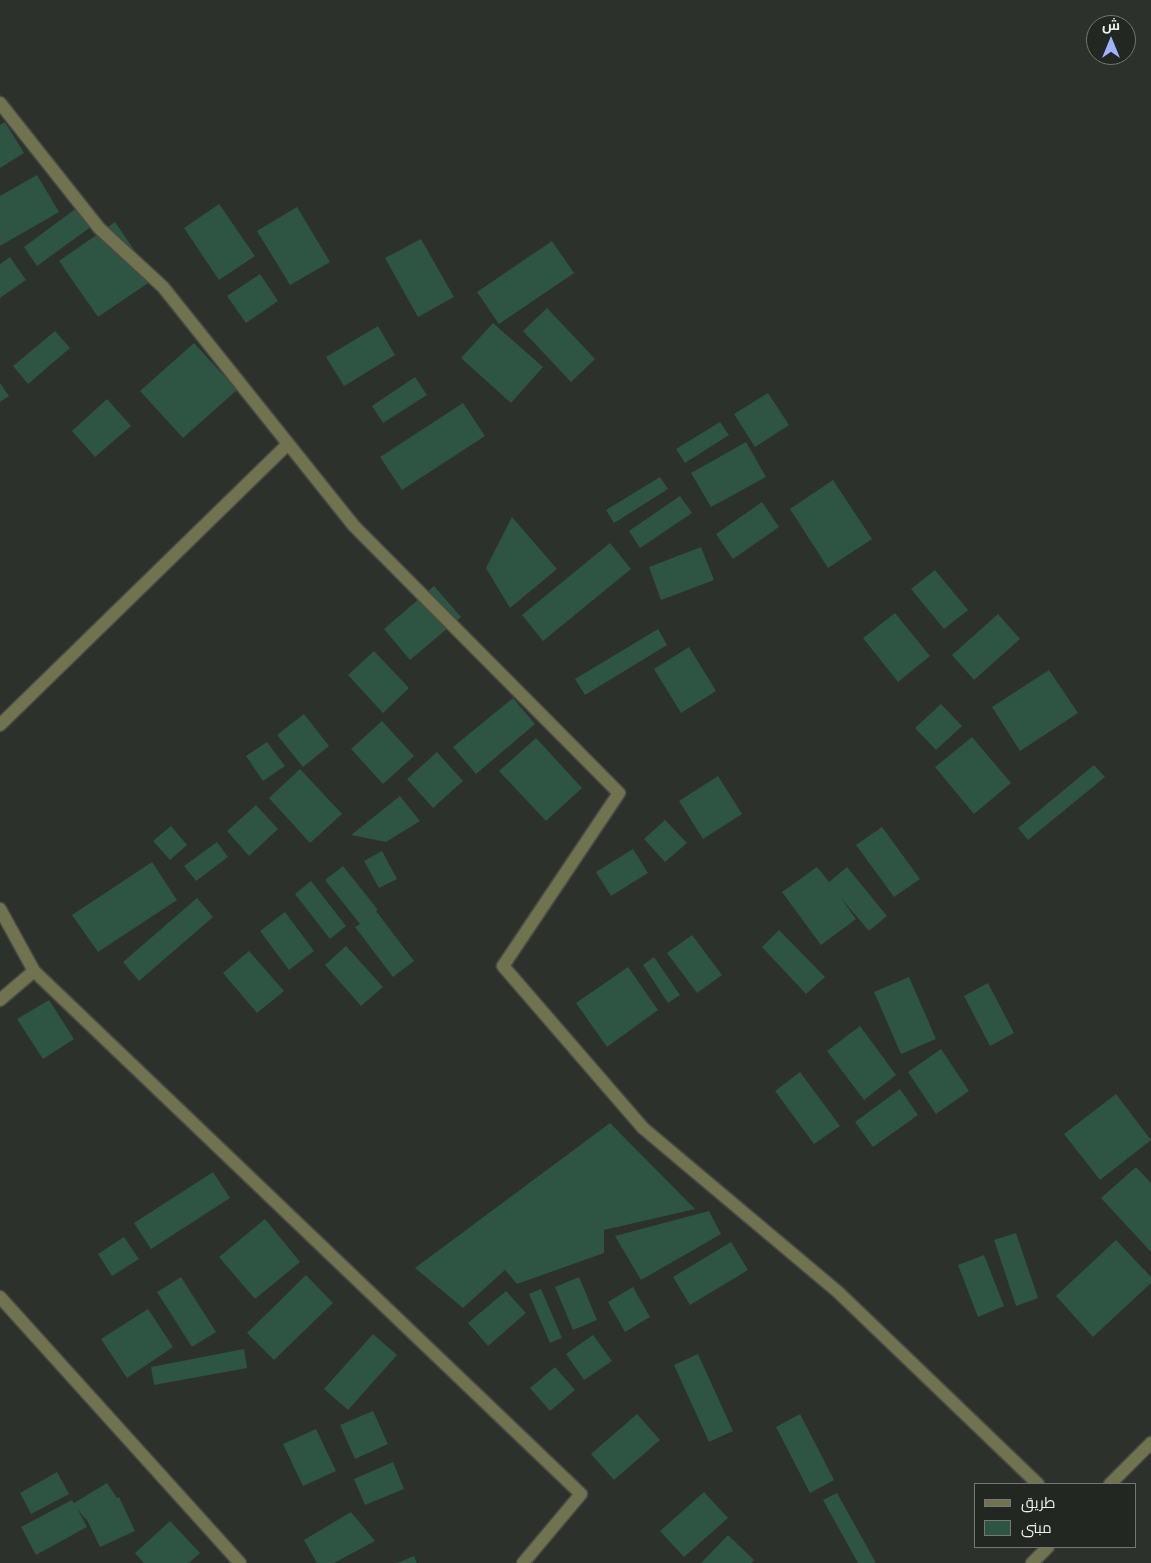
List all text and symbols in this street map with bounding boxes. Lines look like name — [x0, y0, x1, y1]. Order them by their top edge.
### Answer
north arrow — [1086, 15, 1136, 65]
text: ش — [1102, 17, 1120, 34]
legend — [974, 1483, 1136, 1548]
text: طريق — [1021, 1494, 1055, 1512]
text: مبنى — [1021, 1519, 1052, 1537]

